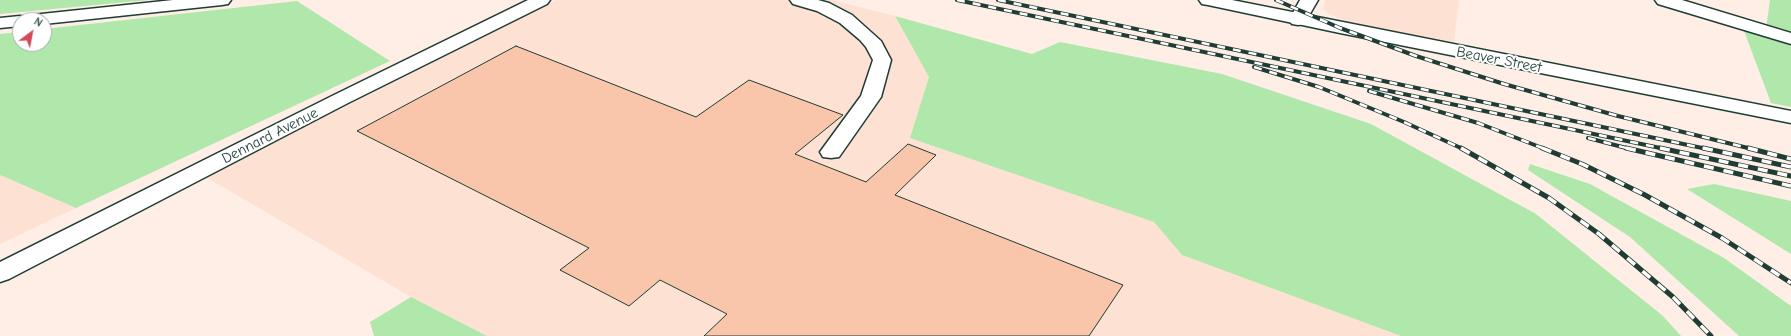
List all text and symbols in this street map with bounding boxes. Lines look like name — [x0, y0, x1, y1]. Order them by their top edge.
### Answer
north arrow — [12, 12, 52, 52]
text: N — [32, 15, 45, 30]
street label: Beaver Street — [1455, 43, 1543, 77]
street label: Dennard Avenue — [219, 104, 321, 168]

